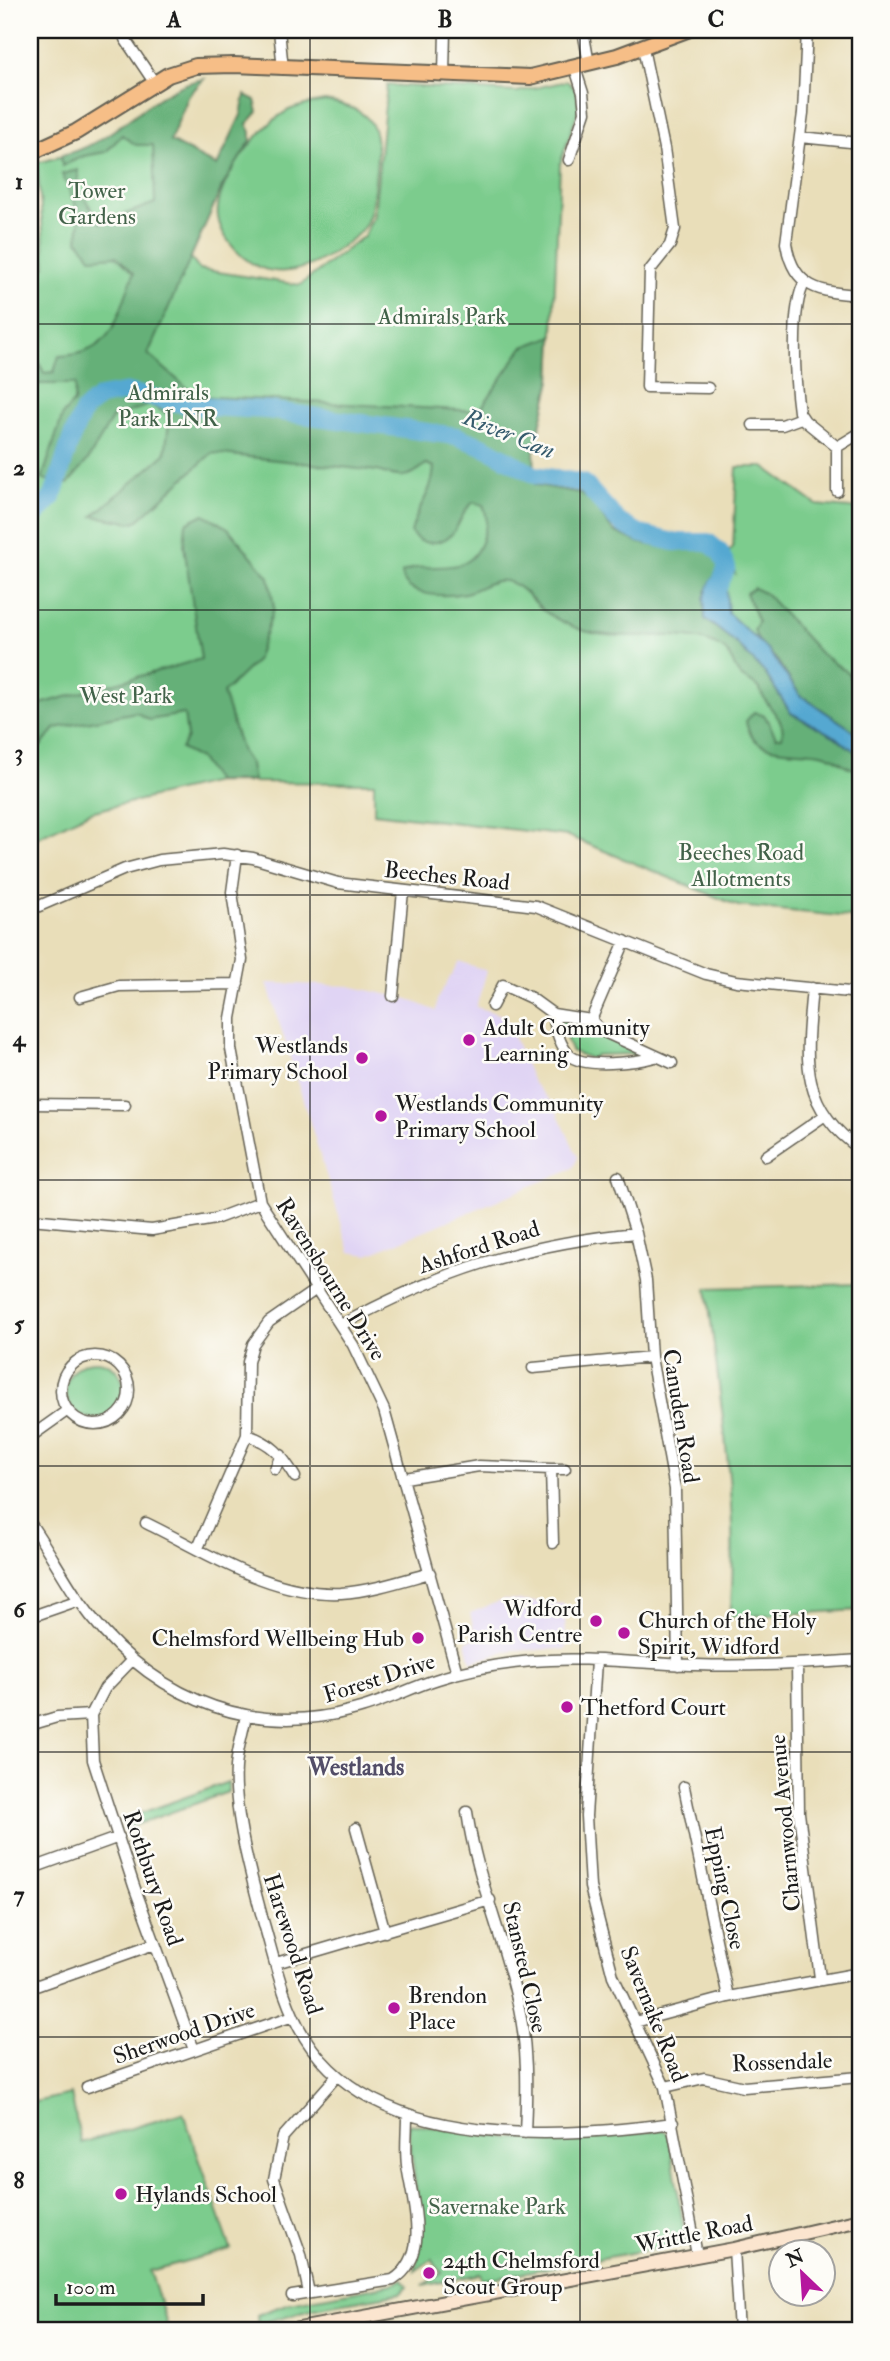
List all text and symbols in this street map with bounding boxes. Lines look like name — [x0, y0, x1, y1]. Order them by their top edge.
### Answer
text: A — [166, 5, 182, 34]
text: B — [437, 5, 453, 34]
text: C — [708, 5, 724, 34]
text: 1 — [15, 167, 23, 196]
park label: Tower Gardens — [58, 176, 136, 231]
park label: Admirals Park — [377, 302, 506, 331]
park label: Admirals Park LNR — [118, 378, 219, 433]
water label: River Can — [458, 401, 559, 466]
text: 2 — [13, 453, 25, 482]
park label: West Park — [79, 681, 173, 710]
text: 3 — [15, 738, 23, 767]
park label: Beeches Road Allotments — [678, 838, 804, 893]
street label: Beeches Road — [383, 855, 511, 897]
place label: Adult Community Learning — [482, 1013, 650, 1068]
text: 4 — [12, 1024, 27, 1053]
place label: Westlands Primary School — [207, 1031, 348, 1086]
marker: Adult Community Learning — [461, 1032, 477, 1048]
marker: Westlands Primary School — [354, 1050, 370, 1066]
place label: Westlands Community Primary School — [394, 1089, 604, 1144]
marker: Westlands Community Primary School — [373, 1108, 389, 1124]
street label: Ravensbourne Drive — [269, 1192, 393, 1366]
street label: Ashford Road — [414, 1214, 543, 1280]
text: 5 — [14, 1309, 25, 1338]
street label: Canuden Road — [656, 1347, 706, 1485]
place label: Widford Parish Centre — [456, 1594, 582, 1649]
text: 6 — [13, 1595, 27, 1624]
place label: Church of the Holy Spirit, Widford — [638, 1606, 817, 1662]
marker: Widford Parish Centre — [588, 1613, 604, 1629]
place label: Chelmsford Wellbeing Hub — [151, 1624, 404, 1653]
marker: Church of the Holy Spirit, Widford — [616, 1625, 632, 1641]
marker: Chelmsford Wellbeing Hub — [410, 1630, 426, 1646]
street label: Forest Drive — [319, 1646, 439, 1710]
place label: Thetford Court — [581, 1693, 726, 1722]
marker: Thetford Court — [559, 1699, 575, 1715]
street label: Charnwood Avenue — [763, 1733, 807, 1913]
district label: Westlands — [307, 1752, 404, 1783]
street label: Rothbury Road — [116, 1806, 190, 1950]
street label: Epping Close — [697, 1824, 752, 1953]
street label: Harewood Road — [257, 1870, 329, 2018]
text: 7 — [14, 1880, 25, 1909]
street label: Stansted Close — [496, 1899, 554, 2036]
street label: Savernake Road — [614, 1942, 694, 2086]
place label: Brendon Place — [408, 1981, 487, 2036]
street label: Sherwood Drive — [109, 1995, 259, 2071]
marker: Brendon Place — [386, 2000, 402, 2016]
street label: Rossendale — [731, 2046, 833, 2078]
text: 8 — [14, 2166, 25, 2195]
place label: Hylands School — [135, 2180, 277, 2209]
marker: Hylands School — [113, 2186, 129, 2202]
park label: Savernake Park — [428, 2192, 566, 2221]
street label: Writtle Road — [632, 2208, 755, 2260]
north arrow — [768, 2238, 838, 2308]
text: N — [782, 2244, 809, 2273]
place label: 24th Chelmsford Scout Group — [443, 2246, 600, 2302]
scale bar — [56, 2263, 203, 2307]
marker: 24th Chelmsford Scout Group — [421, 2265, 437, 2281]
text: 100 m — [66, 2274, 116, 2301]

